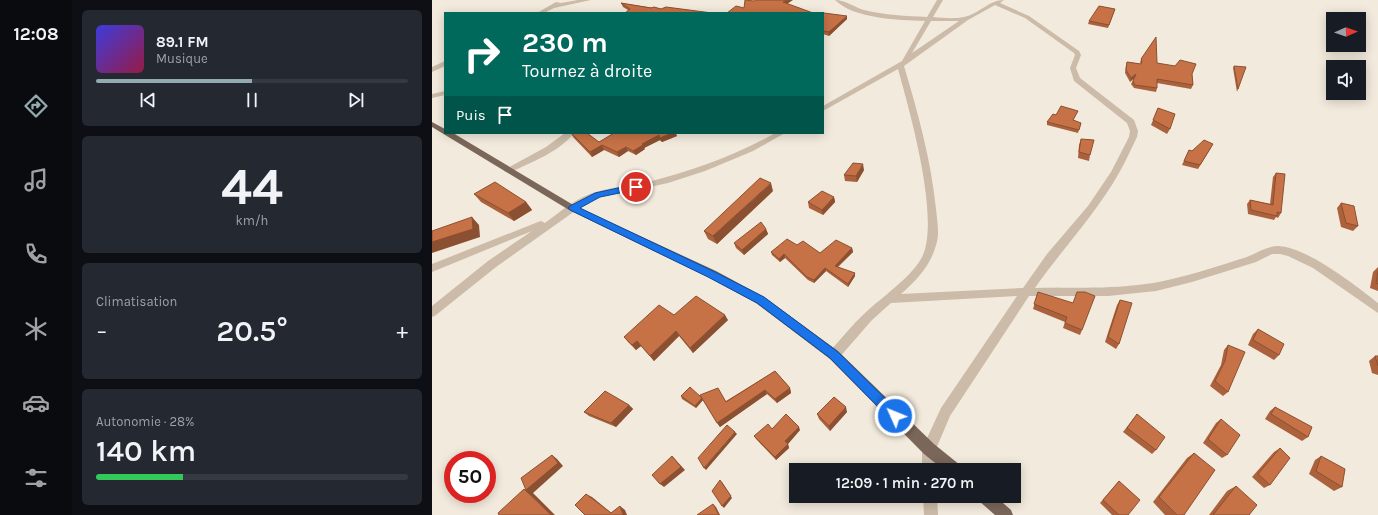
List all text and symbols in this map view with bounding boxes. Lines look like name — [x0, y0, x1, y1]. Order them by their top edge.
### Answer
north arrow — [1326, 12, 1366, 52]
map controls — [1326, 12, 1366, 100]
text: 12:08 — [13, 23, 59, 45]
text: 230 m — [522, 26, 608, 59]
icon: right — [456, 28, 508, 80]
text: 89.1 FM — [156, 33, 209, 51]
text: Musique — [156, 51, 208, 66]
text: Tournez à droite — [522, 60, 652, 82]
button: sound — [1326, 60, 1366, 100]
icon: previous — [137, 89, 159, 111]
icon: pause — [241, 89, 263, 111]
icon: next — [345, 89, 367, 111]
icon: directions — [22, 92, 50, 120]
icon: arrive — [494, 104, 516, 126]
text: Puis — [456, 106, 486, 124]
text: 44 — [221, 156, 283, 217]
icon: music — [22, 166, 50, 194]
pin — [619, 170, 653, 204]
icon: arrive — [625, 176, 647, 198]
text: km/h — [236, 213, 268, 228]
icon: phone — [22, 240, 50, 268]
text: Climatisation — [96, 294, 177, 309]
text: 20.5° — [216, 313, 288, 349]
icon: climate — [22, 315, 50, 343]
text: − — [96, 318, 108, 344]
text: + — [396, 318, 408, 344]
icon: car — [22, 389, 50, 417]
position arrow — [874, 395, 916, 437]
text: Autonomie · 28% — [96, 414, 194, 429]
text: 140 km — [96, 433, 196, 469]
speed limit sign: 50 — [444, 451, 496, 503]
icon: filters — [22, 464, 50, 492]
text: 12:09 · 1 min · 270 m — [836, 474, 974, 492]

